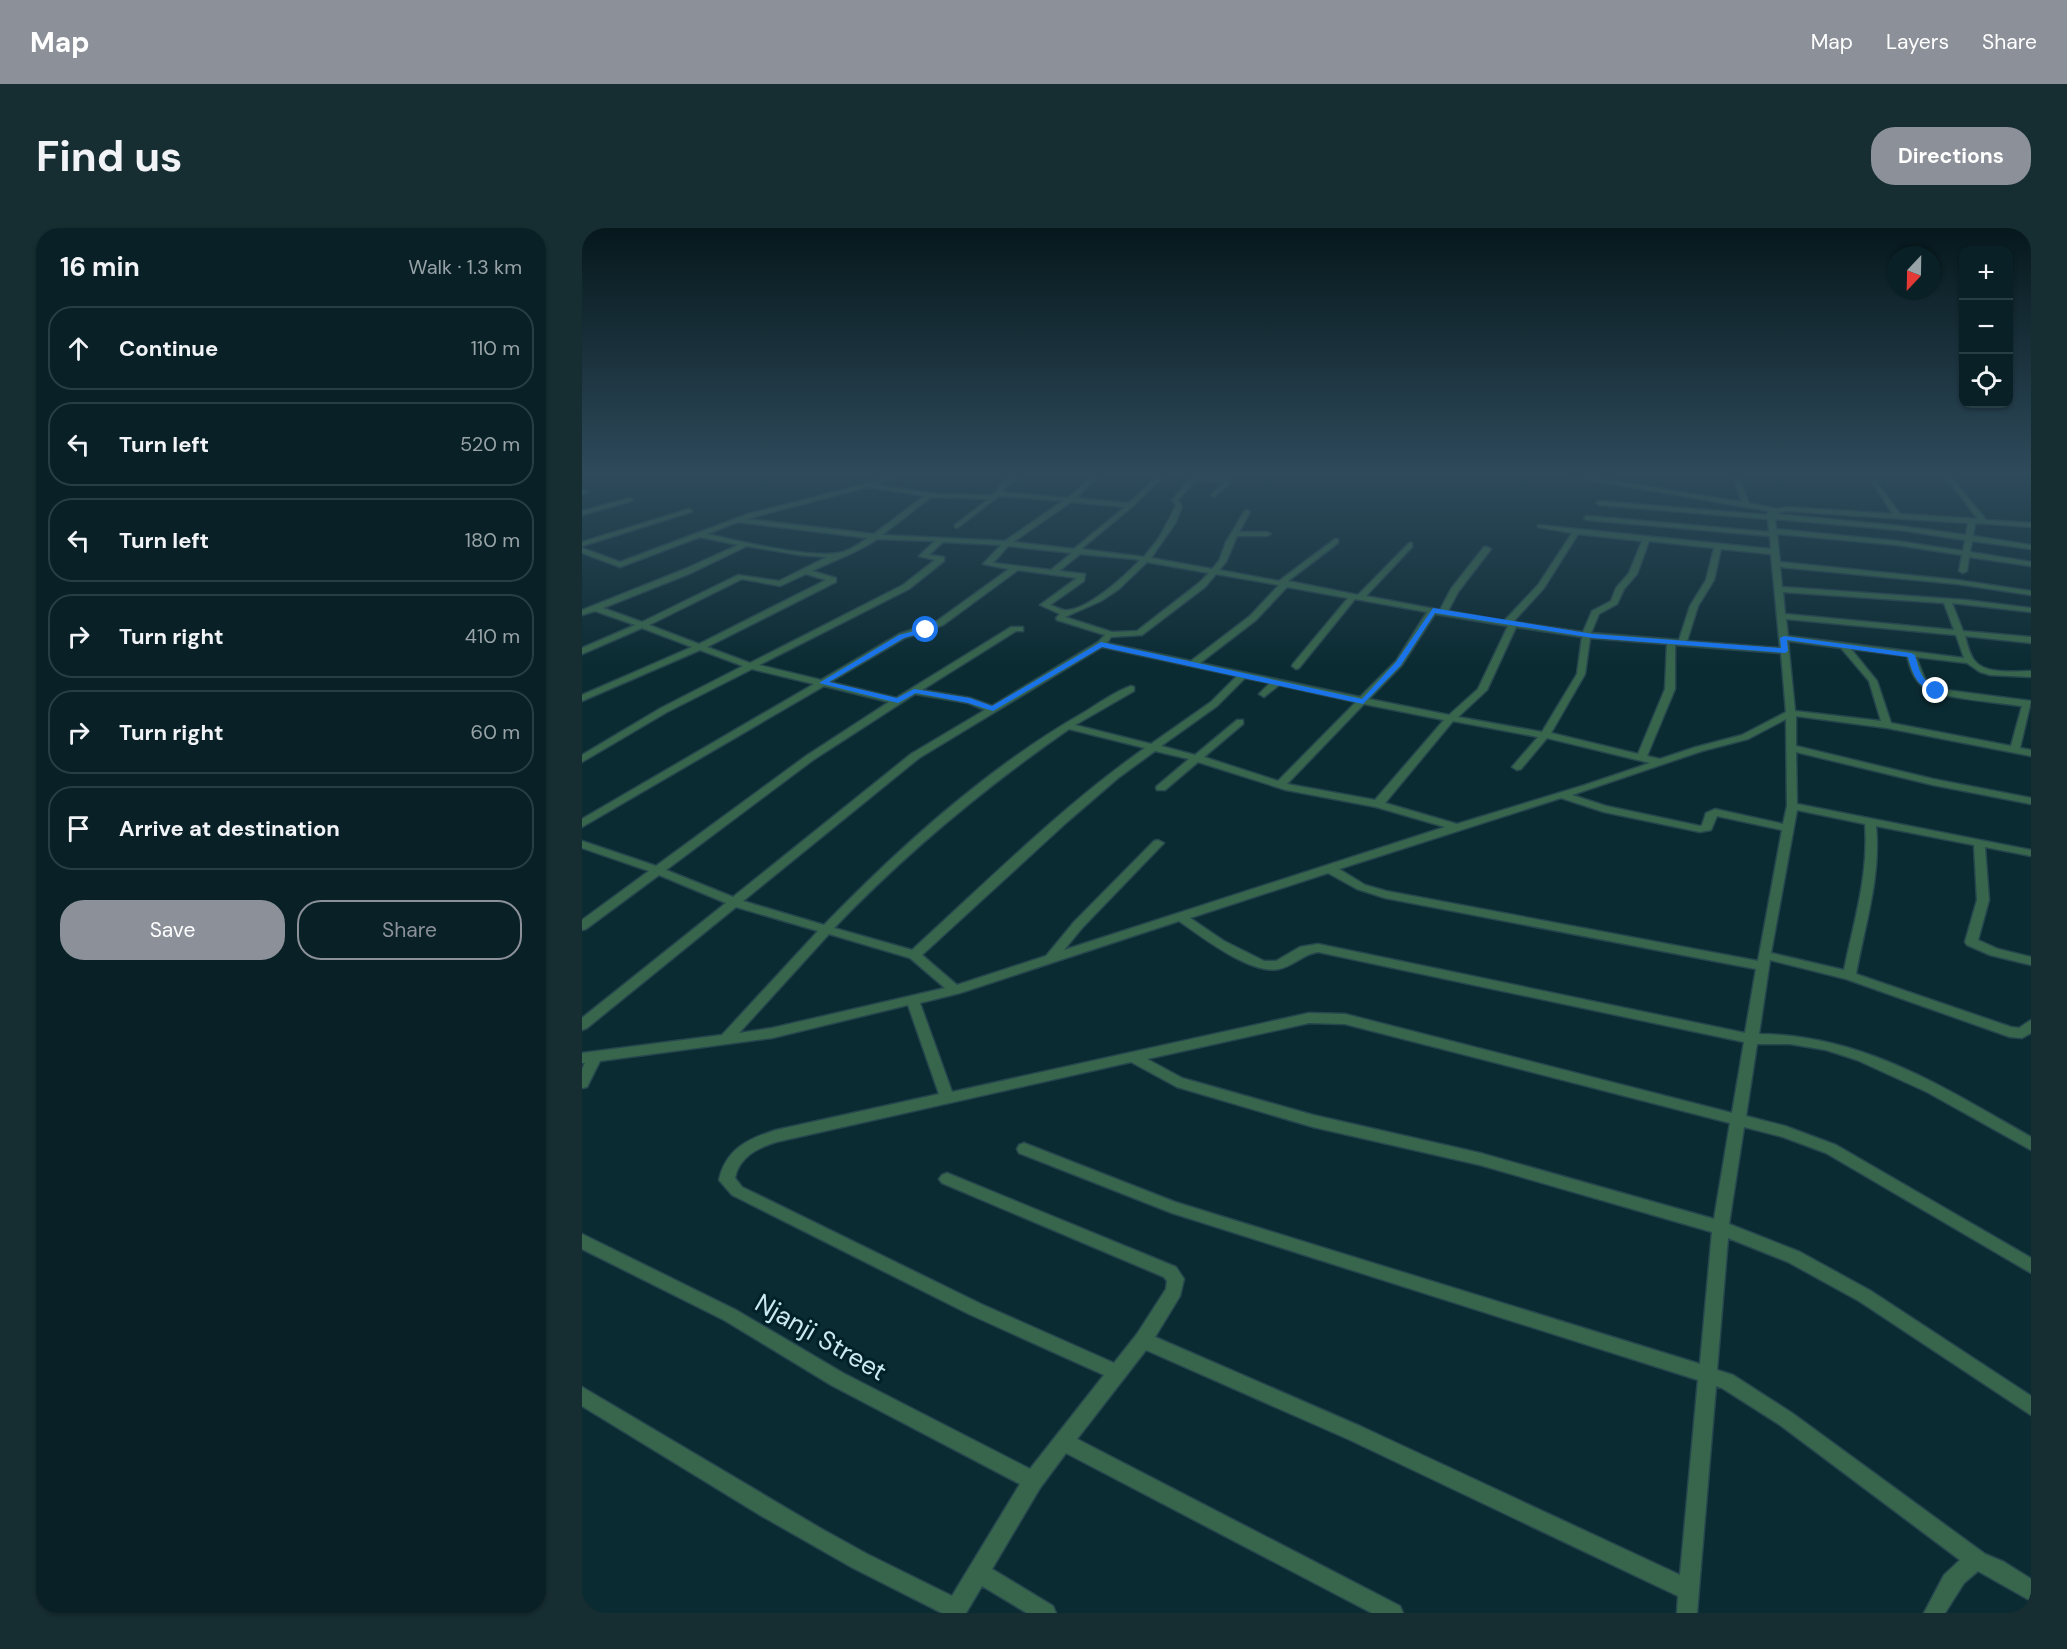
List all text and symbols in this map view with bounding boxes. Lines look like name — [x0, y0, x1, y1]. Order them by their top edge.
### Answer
text: Map — [30, 24, 90, 61]
text: Map — [1811, 28, 1853, 56]
text: Layers — [1886, 28, 1949, 56]
text: Share — [1982, 28, 2037, 56]
button: Directions — [1871, 127, 2031, 185]
text: Find us — [36, 129, 182, 184]
north arrow — [1887, 246, 1941, 300]
map controls — [1959, 246, 2013, 408]
button: + — [1959, 246, 2013, 300]
text: 16 min — [60, 250, 140, 284]
text: Walk · 1.3 km — [408, 254, 522, 280]
button: − — [1959, 300, 2013, 354]
icon: ahead — [62, 332, 95, 365]
text: Continue — [119, 334, 218, 363]
text: 110 m — [471, 335, 520, 361]
button: locate — [1959, 354, 2013, 408]
icon: left — [62, 428, 95, 461]
text: Turn left — [119, 430, 209, 459]
text: 520 m — [460, 431, 520, 457]
icon: left — [62, 524, 95, 557]
text: Turn left — [119, 526, 209, 555]
text: 180 m — [465, 527, 520, 553]
route start — [912, 616, 938, 642]
icon: right — [62, 620, 95, 653]
text: Turn right — [119, 622, 224, 651]
text: 410 m — [465, 623, 520, 649]
route end — [1922, 677, 1948, 703]
icon: right — [62, 716, 95, 749]
text: Turn right — [119, 718, 224, 747]
text: 60 m — [471, 719, 520, 745]
icon: arrive — [62, 812, 95, 845]
text: Arrive at destination — [119, 814, 340, 843]
button: Save — [60, 900, 285, 960]
button: Share — [297, 900, 522, 960]
street label: Njanji Street — [749, 1286, 893, 1388]

